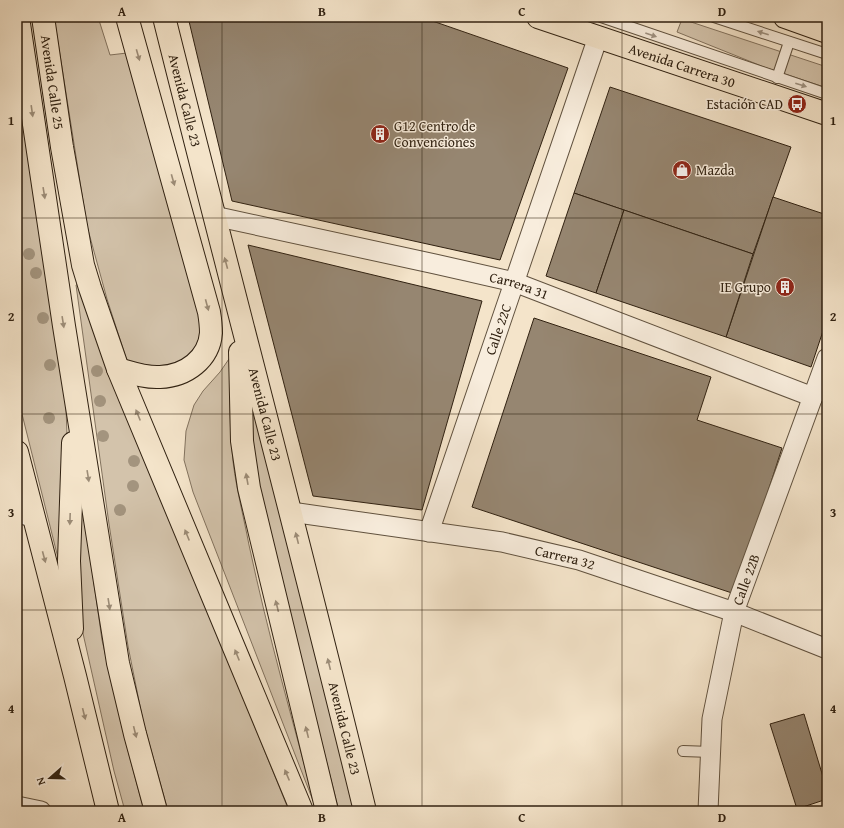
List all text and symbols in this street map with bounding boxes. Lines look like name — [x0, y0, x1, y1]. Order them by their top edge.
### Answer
text: A — [118, 2, 127, 21]
text: B — [318, 2, 326, 21]
text: C — [518, 2, 526, 21]
text: D — [718, 2, 726, 21]
one-way arrow — [757, 30, 769, 36]
one-way arrow — [645, 32, 657, 38]
street label: Avenida Calle 25 — [36, 34, 69, 131]
street label: Avenida Carrera 30 — [626, 38, 738, 93]
one-way arrow — [135, 49, 141, 61]
street label: Avenida Calle 23 — [164, 52, 206, 149]
one-way arrow — [795, 83, 807, 89]
bus stop icon: Estación CAD — [786, 93, 808, 115]
place label: Estación CAD — [706, 94, 783, 114]
one-way arrow — [28, 105, 35, 117]
text: 1 — [8, 111, 14, 130]
text: 1 — [830, 111, 836, 130]
place label: G12 Centro de Convenciones — [394, 116, 476, 152]
building icon: G12 Centro de Convenciones — [369, 123, 391, 145]
shop icon: Mazda — [671, 159, 693, 181]
place label: Mazda — [696, 160, 735, 180]
one-way arrow — [170, 174, 176, 186]
one-way arrow — [41, 187, 47, 199]
one-way arrow — [223, 257, 229, 269]
street label: Carrera 31 — [488, 267, 551, 304]
building icon: IE Grupo — [774, 276, 796, 298]
place label: IE Grupo — [720, 277, 771, 297]
one-way arrow — [204, 299, 210, 311]
street label: Calle 22C — [480, 301, 516, 358]
text: 2 — [8, 307, 15, 326]
text: 2 — [830, 307, 837, 326]
one-way arrow — [60, 315, 66, 328]
street label: Avenida Calle 23 — [244, 366, 287, 463]
one-way arrow — [134, 408, 140, 420]
one-way arrow — [85, 470, 91, 482]
one-way arrow — [244, 473, 250, 485]
text: 3 — [8, 503, 14, 522]
text: 3 — [830, 503, 836, 522]
one-way arrow — [67, 513, 74, 525]
one-way arrow — [184, 530, 190, 541]
one-way arrow — [294, 532, 300, 545]
street label: Carrera 32 — [533, 540, 598, 575]
one-way arrow — [41, 551, 47, 564]
street label: Calle 22B — [727, 551, 764, 608]
one-way arrow — [106, 598, 112, 610]
one-way arrow — [273, 600, 279, 612]
one-way arrow — [233, 649, 239, 661]
one-way arrow — [326, 658, 332, 671]
street label: Avenida Calle 23 — [324, 680, 366, 777]
text: 4 — [8, 699, 15, 718]
text: 4 — [830, 699, 837, 718]
one-way arrow — [82, 708, 88, 720]
one-way arrow — [132, 725, 138, 738]
one-way arrow — [304, 726, 310, 738]
north arrow — [30, 758, 70, 798]
one-way arrow — [284, 770, 290, 781]
text: N — [32, 775, 49, 788]
text: A — [118, 808, 127, 827]
text: B — [318, 808, 326, 827]
text: C — [518, 808, 526, 827]
text: D — [718, 808, 726, 827]

